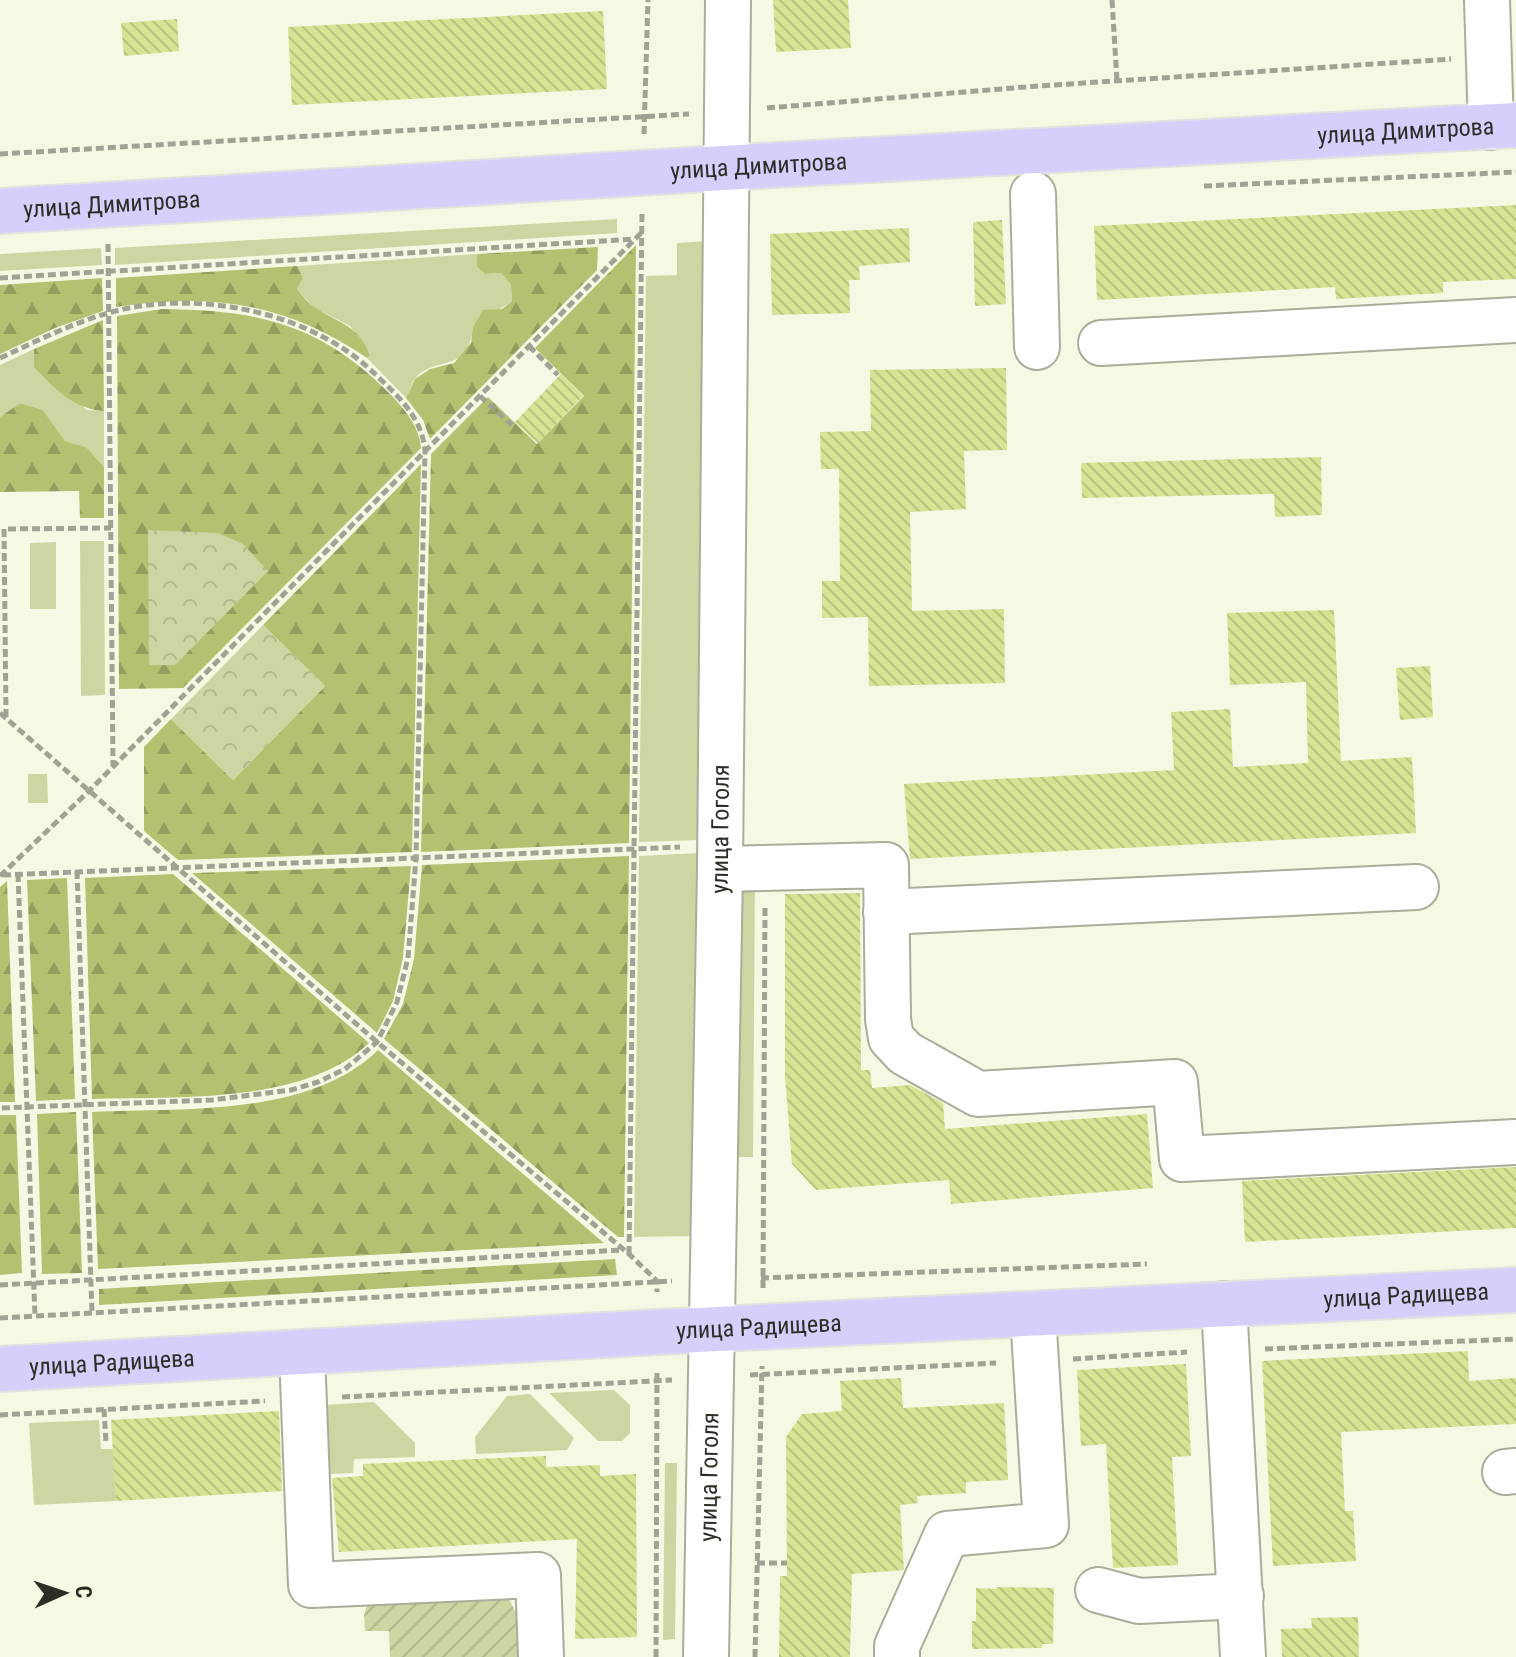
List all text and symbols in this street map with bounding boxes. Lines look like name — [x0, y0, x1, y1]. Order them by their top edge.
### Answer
street label: улица Димитрова — [1317, 112, 1495, 150]
street label: улица Димитрова — [669, 147, 848, 185]
street label: улица Димитрова — [23, 185, 201, 224]
street label: улица Гоголя — [706, 764, 735, 894]
street label: улица Радищева — [1323, 1277, 1490, 1313]
street label: улица Радищева — [675, 1309, 842, 1345]
street label: улица Радищева — [28, 1344, 195, 1381]
street label: улица Гоголя — [694, 1412, 724, 1542]
north arrow — [24, 1553, 104, 1633]
text: С — [71, 1585, 96, 1599]

